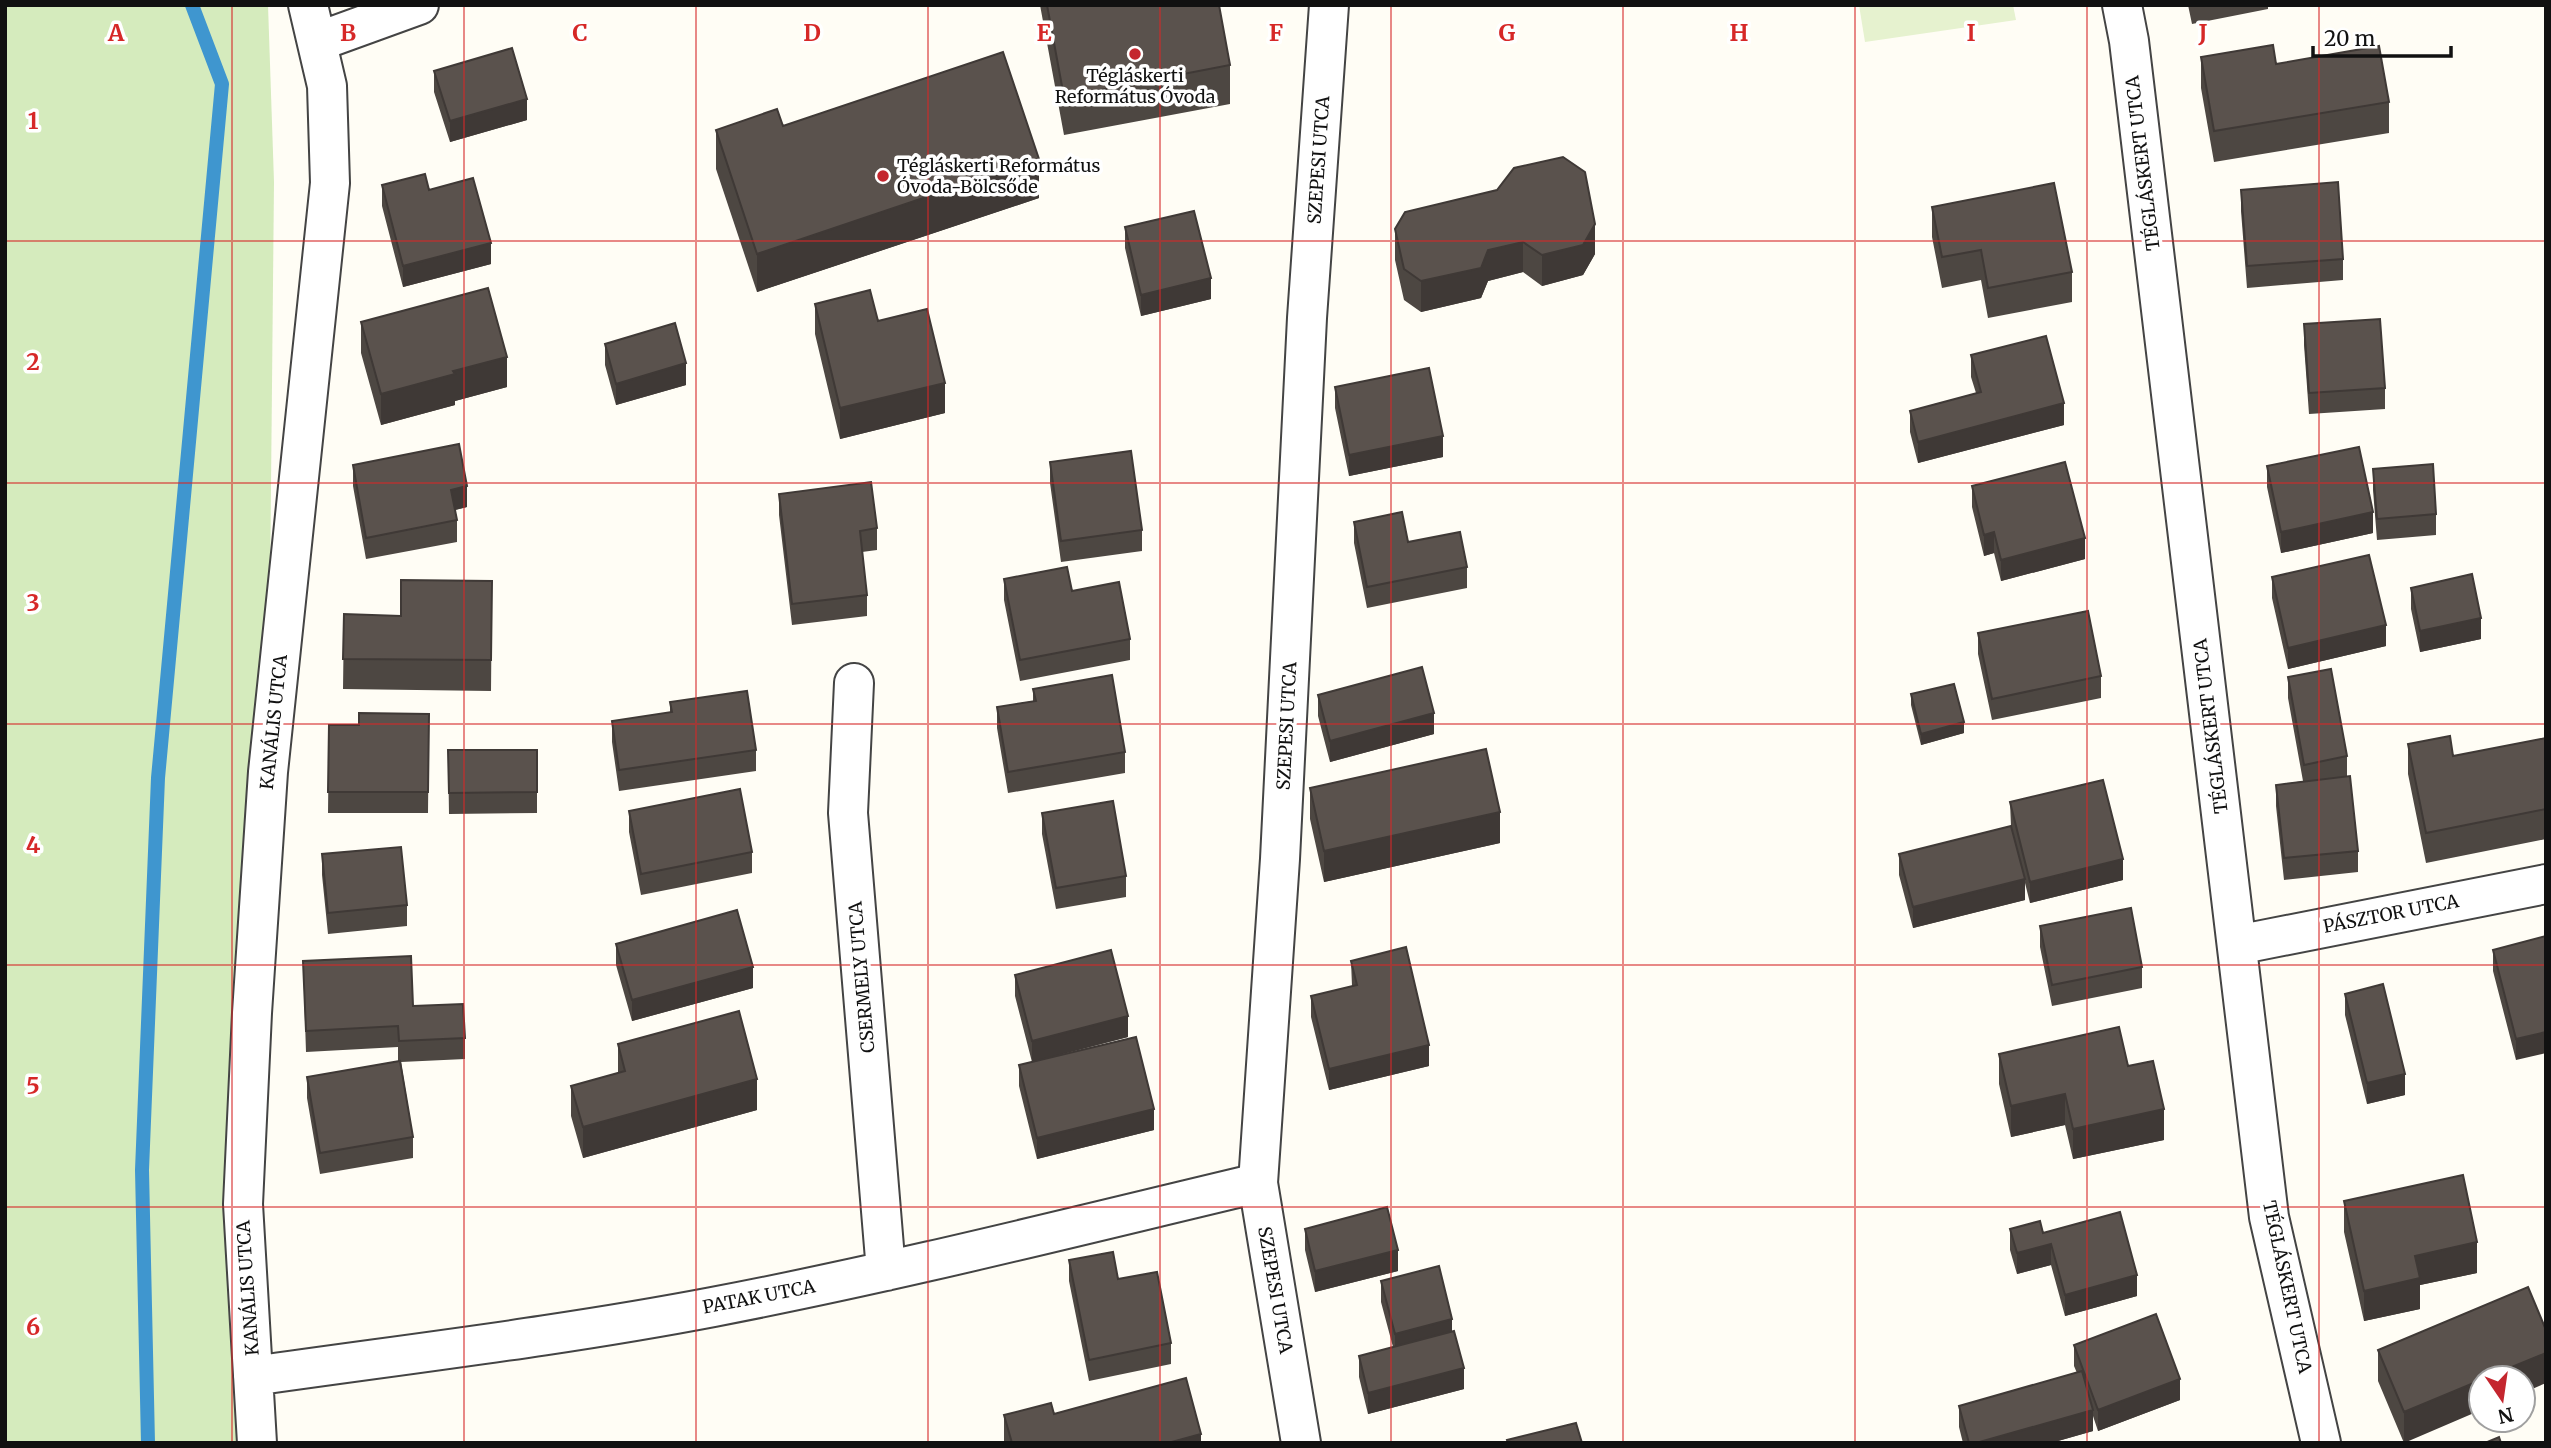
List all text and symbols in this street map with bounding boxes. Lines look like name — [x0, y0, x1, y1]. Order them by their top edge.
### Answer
scale bar — [2313, 14, 2451, 58]
text: A — [107, 18, 125, 47]
text: B — [340, 18, 356, 47]
text: C — [572, 18, 588, 47]
text: D — [803, 18, 821, 47]
text: E — [1036, 18, 1052, 47]
text: F — [1269, 18, 1283, 47]
text: G — [1499, 18, 1516, 47]
text: H — [1730, 18, 1749, 47]
text: I — [1966, 18, 1976, 47]
text: J — [2197, 18, 2208, 47]
text: 20 m — [2324, 25, 2376, 52]
marker: Tégláskerti Református Óvoda — [1127, 46, 1143, 62]
place label: Tégláskerti Református Óvoda — [1055, 64, 1216, 108]
street label: TÉGLÁSKERT UTCA — [2120, 74, 2165, 252]
street label: SZEPESI UTCA — [1303, 95, 1334, 225]
text: 1 — [28, 106, 39, 135]
place label: Tégláskerti Református Óvoda-Bölcsőde — [897, 154, 1100, 198]
marker: Tégláskerti Református Óvoda-Bölcsőde — [875, 168, 891, 184]
text: 2 — [26, 347, 40, 376]
text: 3 — [26, 588, 40, 617]
street label: TÉGLÁSKERT UTCA — [2188, 637, 2233, 815]
street label: KANÁLIS UTCA — [255, 653, 292, 791]
street label: SZEPESI UTCA — [1272, 661, 1301, 791]
text: 4 — [26, 830, 41, 859]
street label: PÁSZTOR UTCA — [2321, 889, 2461, 938]
street label: CSERMELY UTCA — [843, 900, 880, 1054]
text: 5 — [26, 1071, 40, 1100]
street label: TÉGLÁSKERT UTCA — [2258, 1198, 2317, 1376]
street label: KANÁLIS UTCA — [231, 1219, 264, 1357]
street label: SZEPESI UTCA — [1253, 1225, 1298, 1356]
street label: PATAK UTCA — [701, 1274, 817, 1319]
text: 6 — [26, 1312, 40, 1341]
north arrow — [2467, 1364, 2537, 1434]
text: N — [2496, 1402, 2516, 1429]

